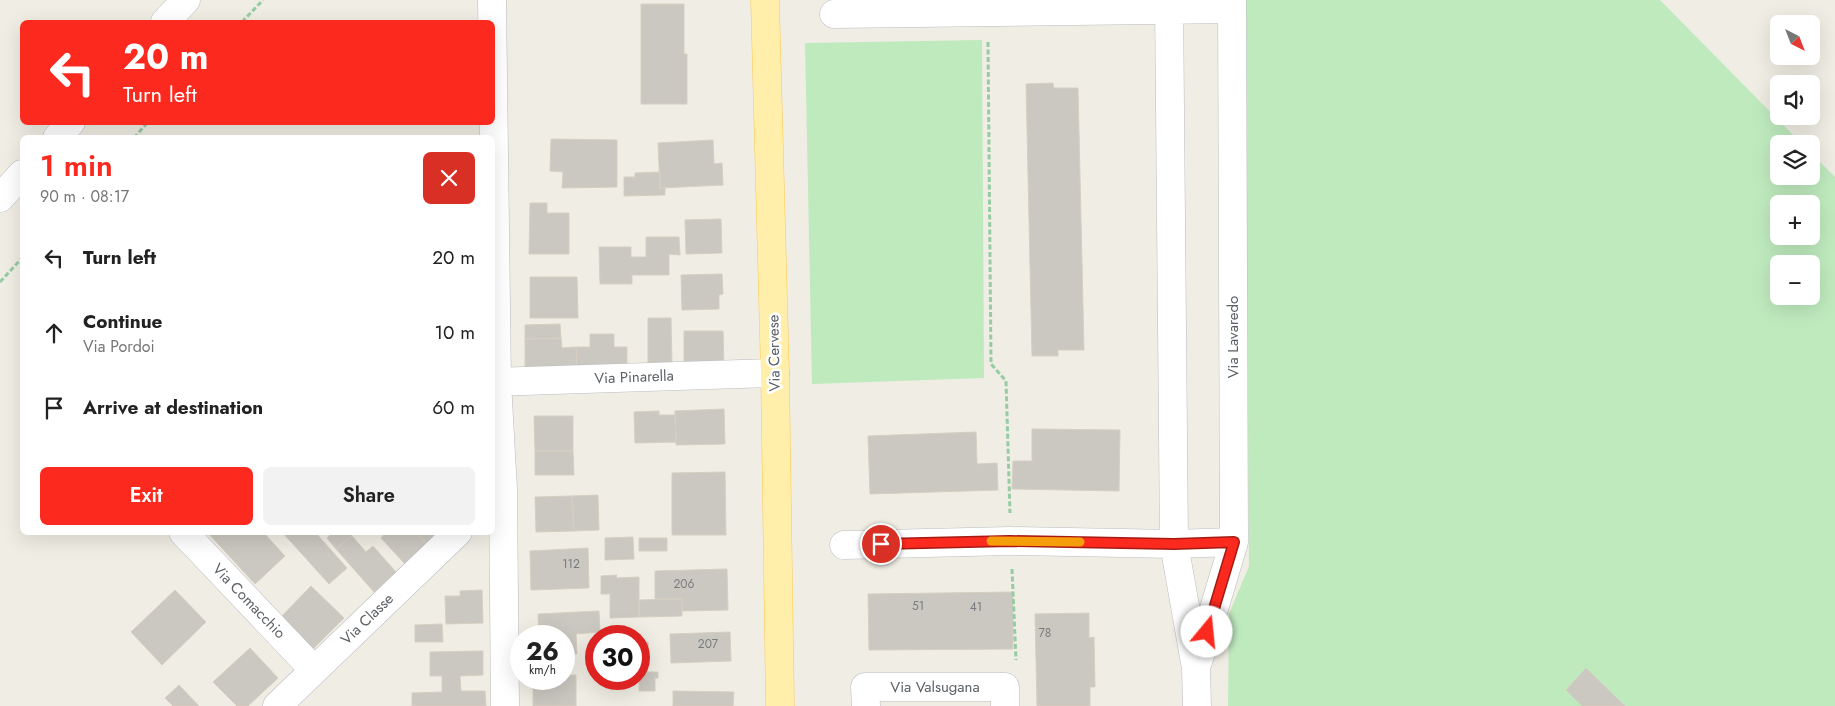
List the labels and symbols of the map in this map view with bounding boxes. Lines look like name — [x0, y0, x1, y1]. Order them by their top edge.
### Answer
north arrow — [1770, 15, 1820, 65]
street label: Via Lavaredo — [1222, 296, 1244, 378]
street label: Via Cervese — [762, 314, 786, 392]
street label: Via Pinarella — [594, 365, 674, 389]
pin — [860, 523, 902, 565]
house number: 112 — [562, 555, 580, 573]
street label: Via Comacchio — [207, 558, 291, 644]
house number: 206 — [674, 575, 695, 593]
street label: Via Classe — [336, 588, 399, 650]
house number: 51 — [912, 597, 924, 615]
house number: 41 — [970, 598, 982, 616]
position arrow — [1180, 605, 1232, 657]
house number: 78 — [1039, 624, 1051, 642]
speed limit sign: 30 — [585, 625, 650, 690]
house number: 207 — [698, 635, 719, 653]
street label: Via Valsugana — [890, 676, 980, 698]

